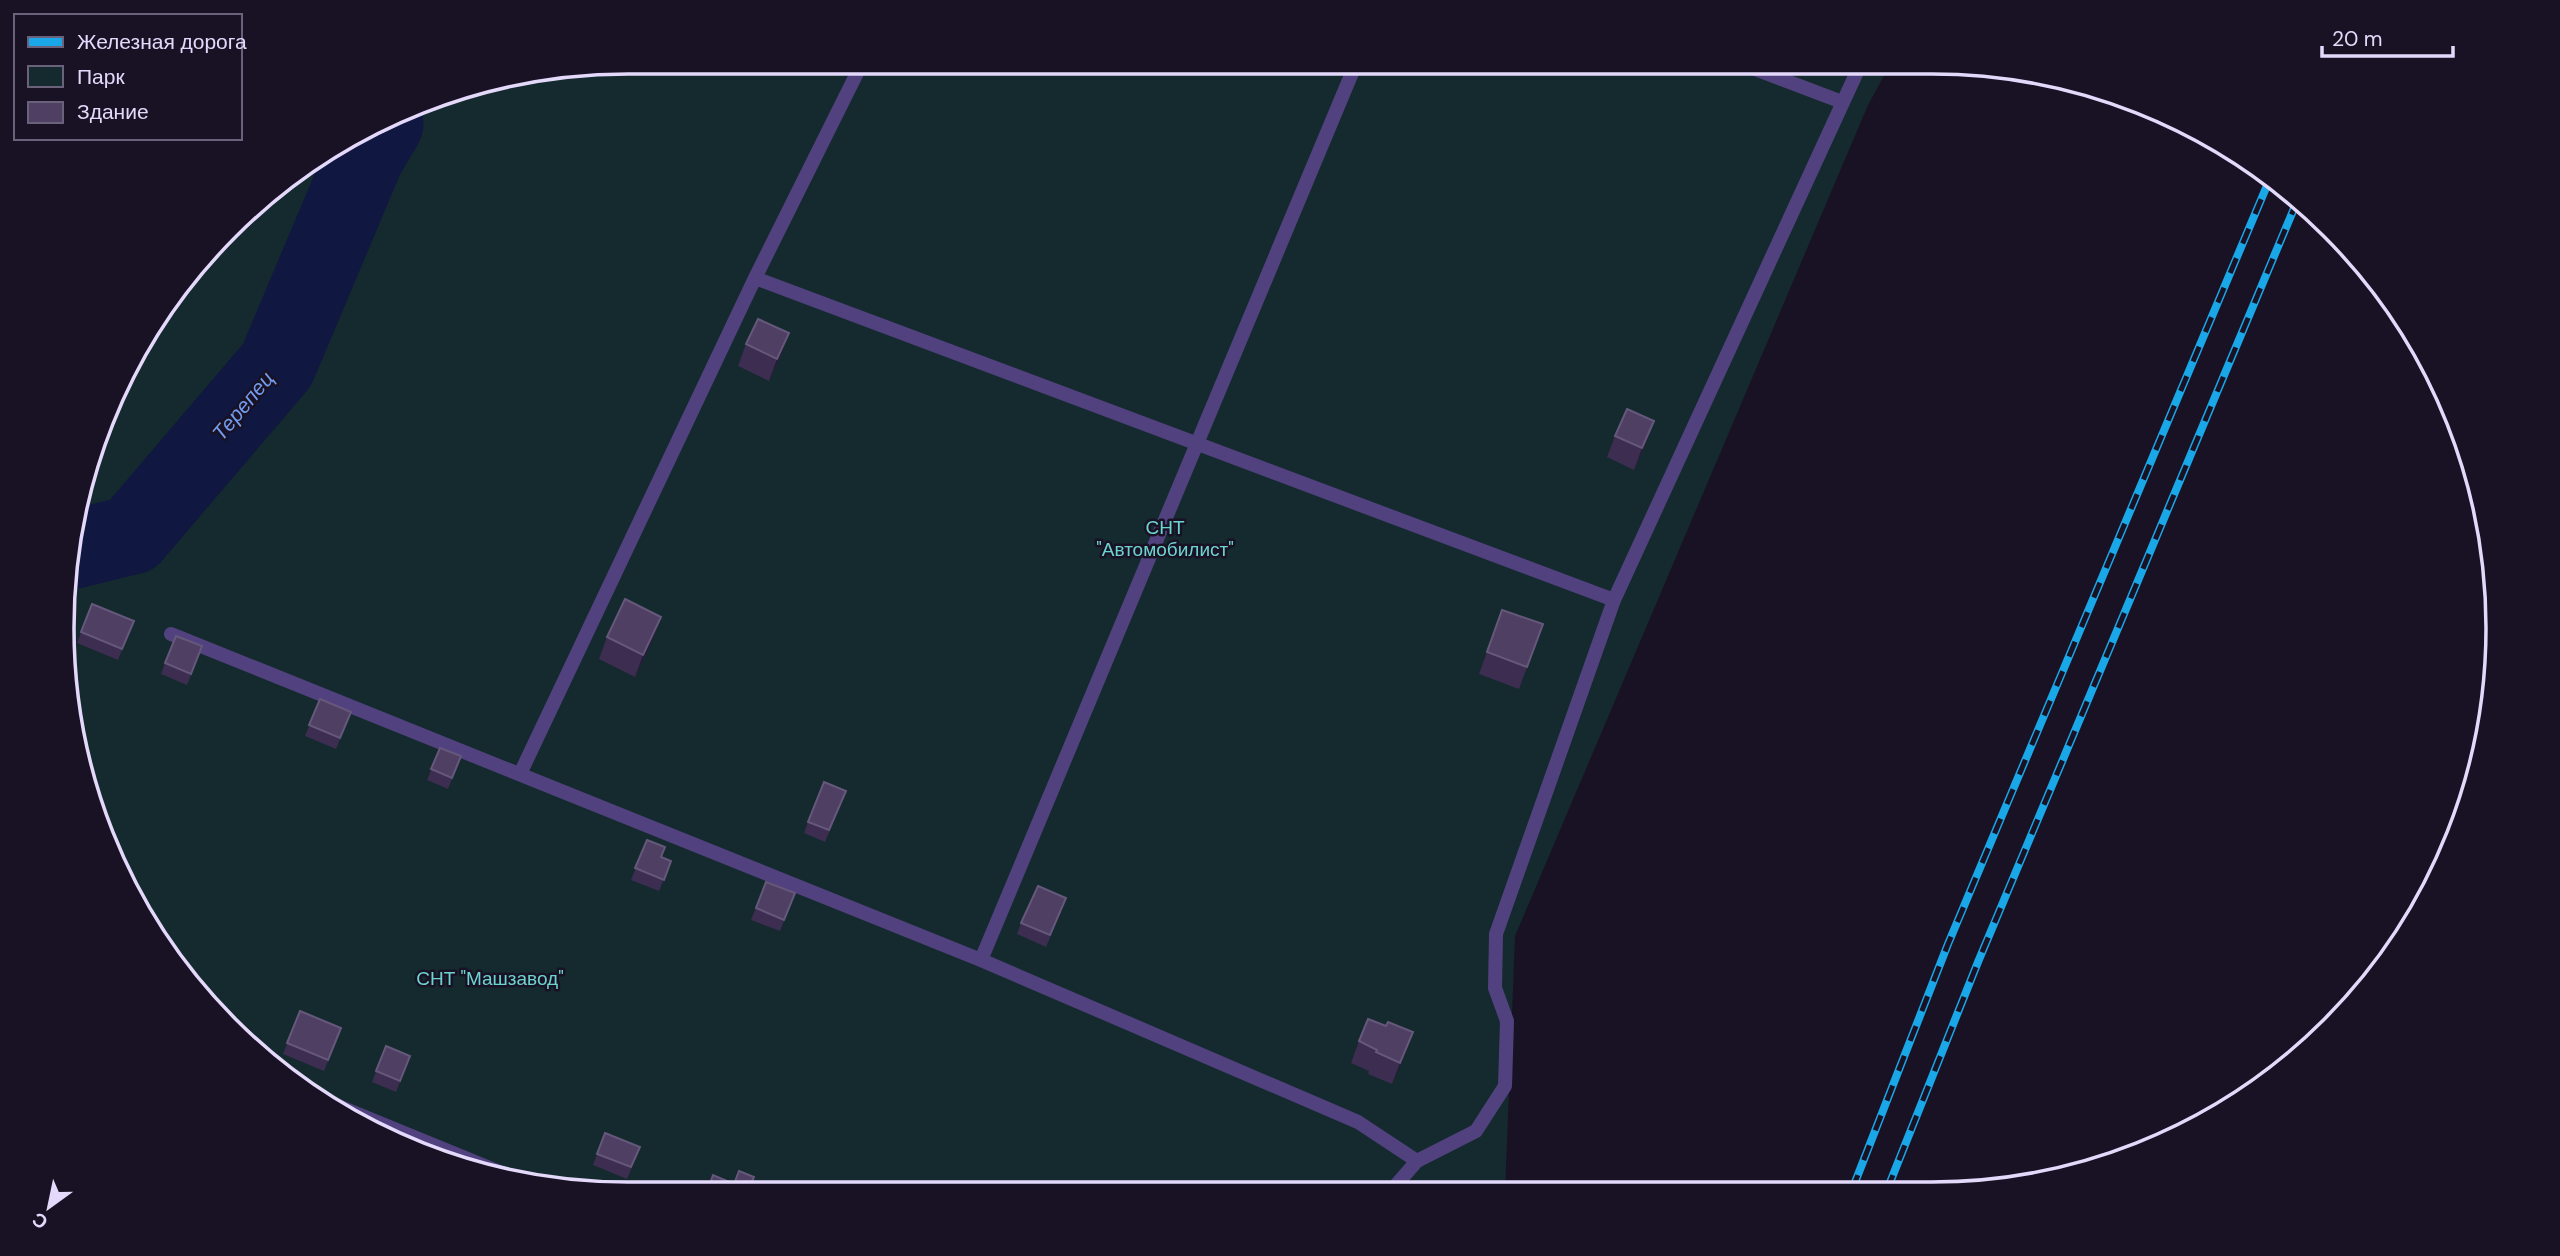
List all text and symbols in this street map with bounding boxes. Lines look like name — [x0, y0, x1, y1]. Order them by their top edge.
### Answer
legend — [14, 14, 242, 140]
scale bar — [2322, 14, 2453, 58]
text: 20 m — [2332, 25, 2383, 53]
text: Железная дорога — [77, 28, 247, 56]
text: Парк — [77, 63, 125, 91]
text: Здание — [77, 98, 149, 126]
water label: Терепец — [206, 365, 280, 447]
park label: СНТ "Автомобилист" — [1096, 515, 1234, 562]
park label: СНТ "Машзавод" — [416, 966, 564, 991]
north arrow — [14, 1172, 84, 1242]
text: С — [27, 1206, 53, 1235]

